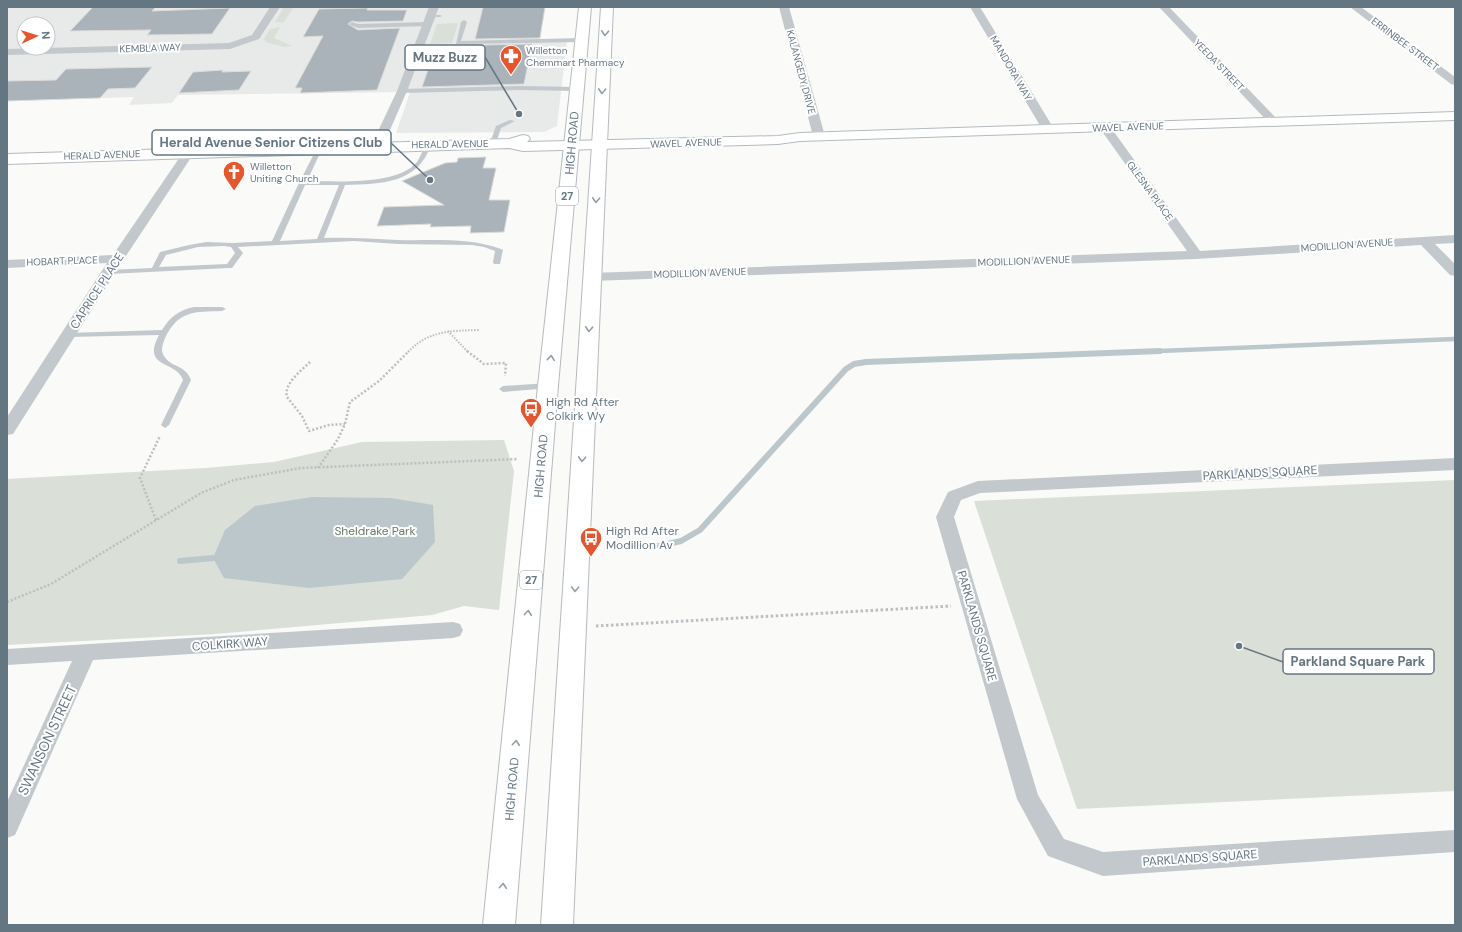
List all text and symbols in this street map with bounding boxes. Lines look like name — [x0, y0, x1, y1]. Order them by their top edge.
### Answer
street label: ERRINBEE STREET — [1369, 14, 1442, 74]
north arrow — [16, 16, 56, 56]
street label: KALANGEDY DRIVE — [783, 28, 819, 116]
one-way arrow — [601, 30, 610, 36]
text: N — [39, 31, 53, 40]
street label: MANDORA WAY — [987, 33, 1035, 103]
street label: YEEDA STREET — [1191, 36, 1247, 94]
street label: KEMBLA WAY — [119, 40, 181, 56]
pharmacy icon: Willetton Chemmart Pharmacy — [498, 43, 524, 76]
place label: Willetton Chemmart Pharmacy — [526, 44, 625, 69]
callout: Muzz Buzz — [405, 45, 485, 70]
text: Muzz Buzz — [413, 49, 477, 66]
one-way arrow — [597, 88, 606, 94]
street label: HIGH ROAD — [561, 111, 583, 175]
street label: WAVEL AVENUE — [1092, 119, 1165, 135]
callout: Herald Avenue Senior Citizens Club — [152, 130, 391, 155]
text: Herald Avenue Senior Citizens Club — [159, 134, 383, 151]
street label: WAVEL AVENUE — [650, 135, 723, 151]
street label: HERALD AVENUE — [411, 137, 489, 151]
street label: HERALD AVENUE — [63, 147, 141, 163]
church icon: Willetton Uniting Church — [221, 159, 247, 192]
street label: GLESNA PLACE — [1124, 159, 1176, 224]
place label: Willetton Uniting Church — [250, 160, 319, 185]
road number: 27 — [556, 187, 578, 205]
one-way arrow — [592, 197, 601, 203]
street label: MODILLION AVENUE — [1300, 235, 1394, 255]
street label: CAPRICE PLACE — [66, 250, 128, 332]
street label: HOBART PLACE — [26, 253, 98, 269]
street label: MODILLION AVENUE — [977, 253, 1071, 269]
street label: MODILLION AVENUE — [653, 265, 747, 281]
one-way arrow — [585, 326, 593, 332]
one-way arrow — [546, 355, 555, 361]
place label: High Rd After Colkirk Wy — [546, 394, 620, 424]
bus stop icon: High Rd After Colkirk Wy — [518, 396, 544, 429]
street label: HIGH ROAD — [530, 434, 552, 498]
one-way arrow — [578, 456, 587, 462]
street label: PARKLANDS SQUARE — [1202, 462, 1318, 484]
park label: Sheldrake Park — [334, 523, 416, 539]
place label: High Rd After Modillion Av — [606, 523, 680, 553]
bus stop icon: High Rd After Modillion Av — [578, 525, 604, 558]
street label: PARKLANDS SQUARE — [954, 569, 1001, 684]
road number: 27 — [520, 571, 542, 589]
one-way arrow — [571, 586, 580, 592]
one-way arrow — [523, 610, 532, 616]
street label: COLKIRK WAY — [191, 633, 269, 655]
callout: Parkland Square Park — [1283, 649, 1434, 674]
text: Parkland Square Park — [1291, 653, 1426, 670]
street label: SWANSON STREET — [14, 682, 80, 798]
one-way arrow — [511, 740, 520, 746]
street label: HIGH ROAD — [501, 757, 523, 821]
street label: PARKLANDS SQUARE — [1142, 846, 1258, 870]
one-way arrow — [498, 883, 507, 889]

